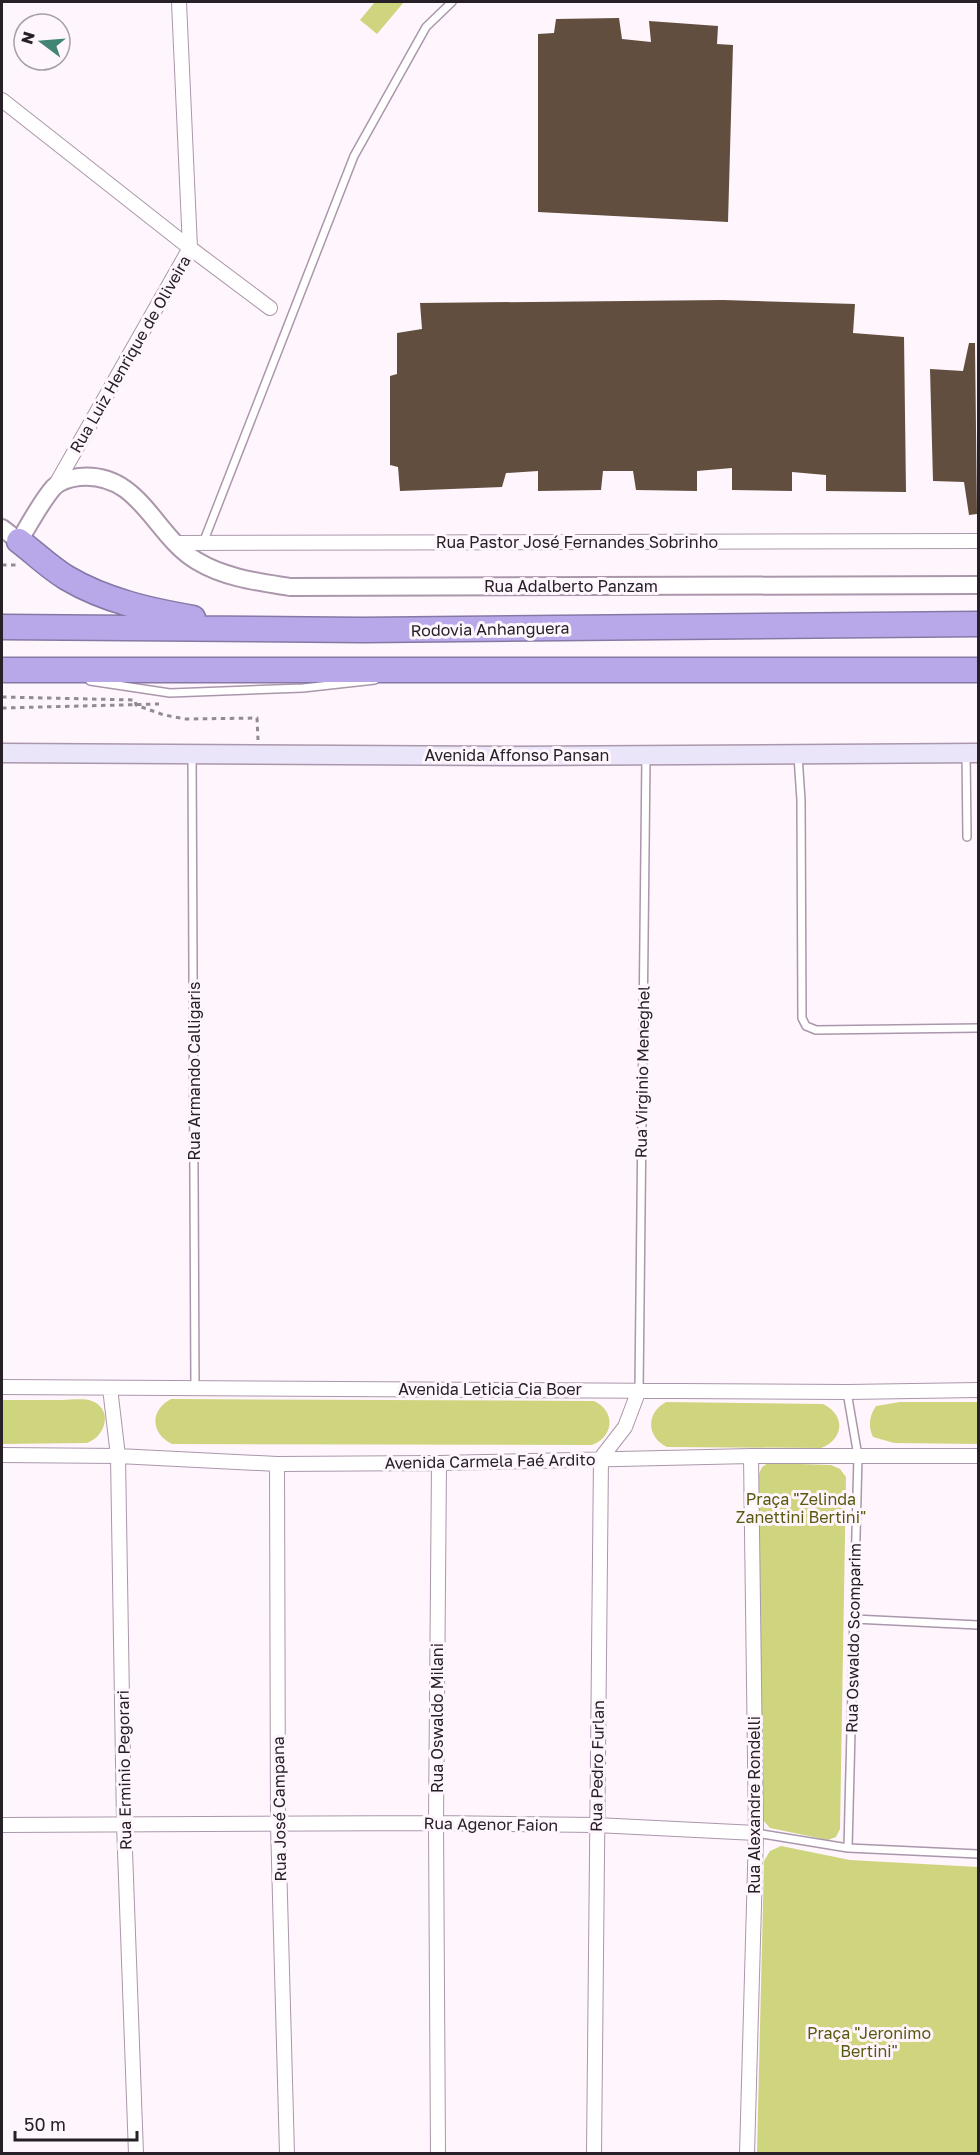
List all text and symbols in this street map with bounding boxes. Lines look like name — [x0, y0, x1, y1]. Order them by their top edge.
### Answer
north arrow — [12, 12, 72, 72]
text: N — [16, 29, 39, 46]
street label: Rua Luiz Henrique de Oliveira — [65, 252, 195, 456]
street label: Rua Pastor José Fernandes Sobrinho — [436, 532, 718, 552]
street label: Rua Adalberto Panzam — [484, 576, 658, 596]
street label: Rodovia Anhanguera — [410, 618, 570, 640]
street label: Avenida Affonso Pansan — [425, 745, 609, 765]
street label: Rua Armando Calligaris — [184, 981, 204, 1161]
street label: Rua Virginio Meneghel — [630, 986, 654, 1158]
street label: Avenida Leticia Cia Boer — [398, 1379, 582, 1399]
street label: Avenida Carmela Faé Ardito — [384, 1449, 596, 1473]
park label: Praça "Zelinda Zanettini Bertini" — [736, 1489, 866, 1527]
street label: Rua Oswaldo Scomparim — [841, 1543, 865, 1733]
street label: Rua Oswaldo Milani — [427, 1643, 447, 1793]
street label: Rua Erminio Pegorari — [113, 1690, 135, 1850]
street label: Rua Pedro Furlan — [586, 1700, 608, 1832]
street label: Rua Alexandre Rondelli — [744, 1716, 764, 1894]
street label: Rua José Campana — [268, 1736, 290, 1882]
street label: Rua Agenor Faion — [424, 1813, 558, 1835]
park label: Praça "Jeronimo Bertini" — [807, 2023, 931, 2061]
scale bar — [15, 2104, 136, 2142]
text: 50 m — [24, 2113, 66, 2135]

